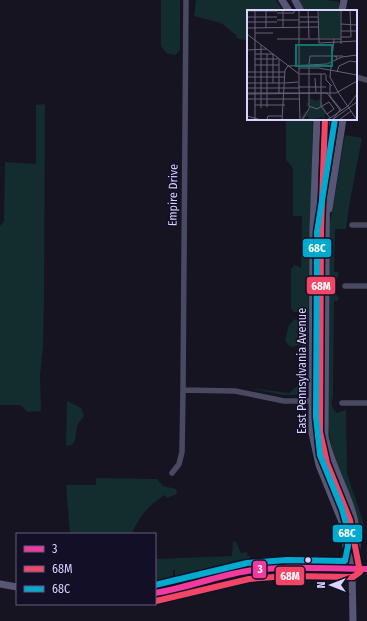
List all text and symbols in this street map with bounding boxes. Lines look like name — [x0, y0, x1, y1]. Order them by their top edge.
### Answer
inset map — [247, 10, 357, 120]
street label: Empire Drive — [165, 164, 181, 226]
line badge: 68C — [302, 238, 332, 258]
text: 68C — [308, 242, 326, 255]
line badge: 68M — [306, 276, 336, 295]
text: 68M — [311, 280, 331, 293]
street label: East Pennsylvania Avenue — [295, 308, 309, 434]
line badge: 68C — [332, 524, 363, 543]
text: 68C — [338, 527, 356, 540]
legend — [16, 533, 156, 605]
text: 3 — [52, 542, 57, 556]
unlabelled marker — [303, 555, 313, 565]
line badge: 3 — [252, 560, 267, 579]
text: 68M — [52, 562, 72, 576]
text: 3 — [256, 563, 263, 576]
north arrow — [311, 565, 351, 605]
line badge: 68M — [275, 566, 305, 586]
text: 68M — [280, 570, 300, 583]
text: 68C — [52, 582, 70, 596]
text: N — [315, 582, 328, 588]

